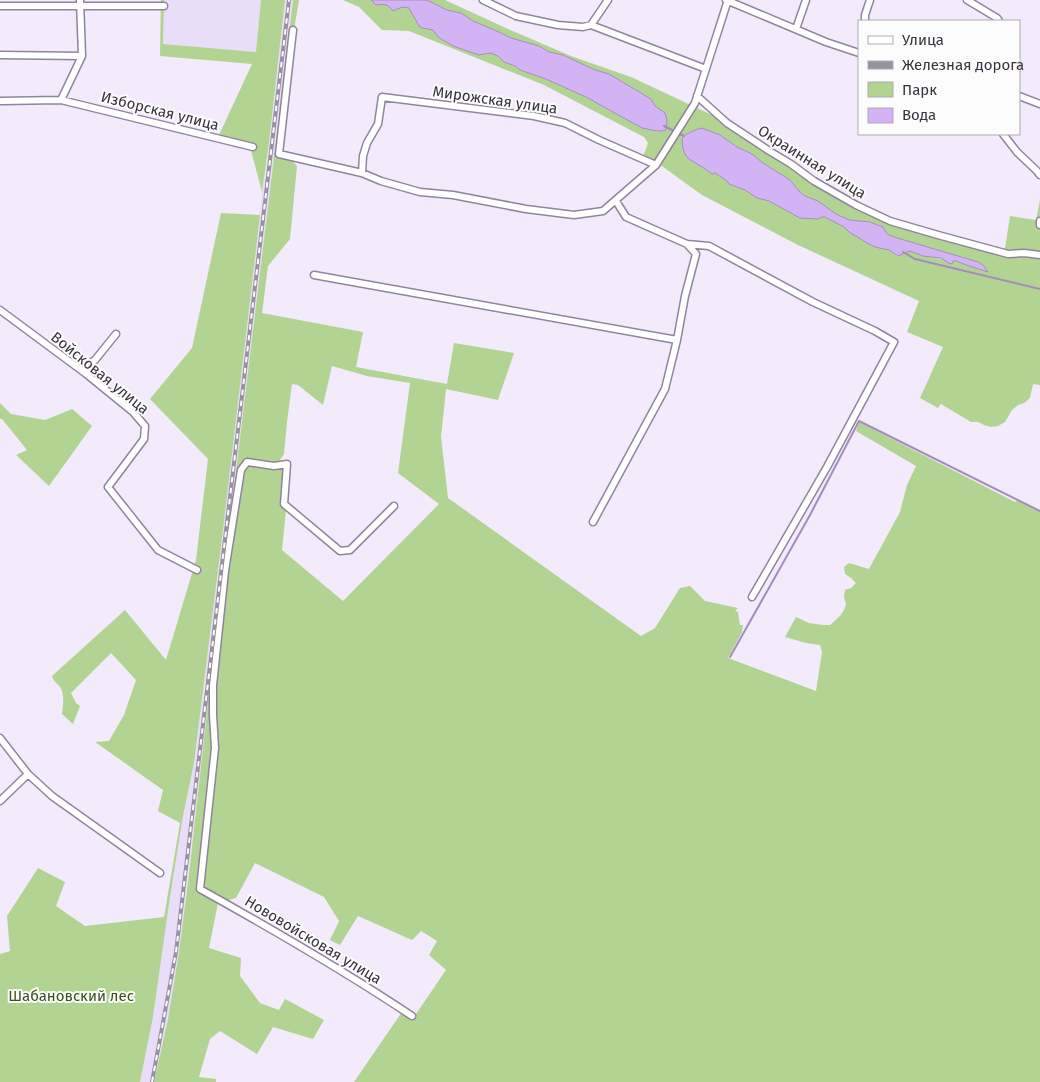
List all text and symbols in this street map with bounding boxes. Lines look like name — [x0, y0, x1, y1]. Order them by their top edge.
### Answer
legend — [858, 20, 1020, 135]
text: Улица — [902, 31, 944, 49]
text: Железная дорога — [902, 56, 1024, 74]
text: Парк — [902, 81, 937, 99]
street label: Мирожская улица — [431, 82, 559, 118]
street label: Изборская улица — [99, 88, 221, 134]
text: Вода — [902, 106, 936, 124]
street label: Окраинная улица — [755, 121, 869, 203]
street label: Войсковая улица — [47, 328, 153, 418]
street label: Нововойсковая улица — [241, 892, 385, 988]
park label: Шабановский лес — [8, 987, 134, 1005]

